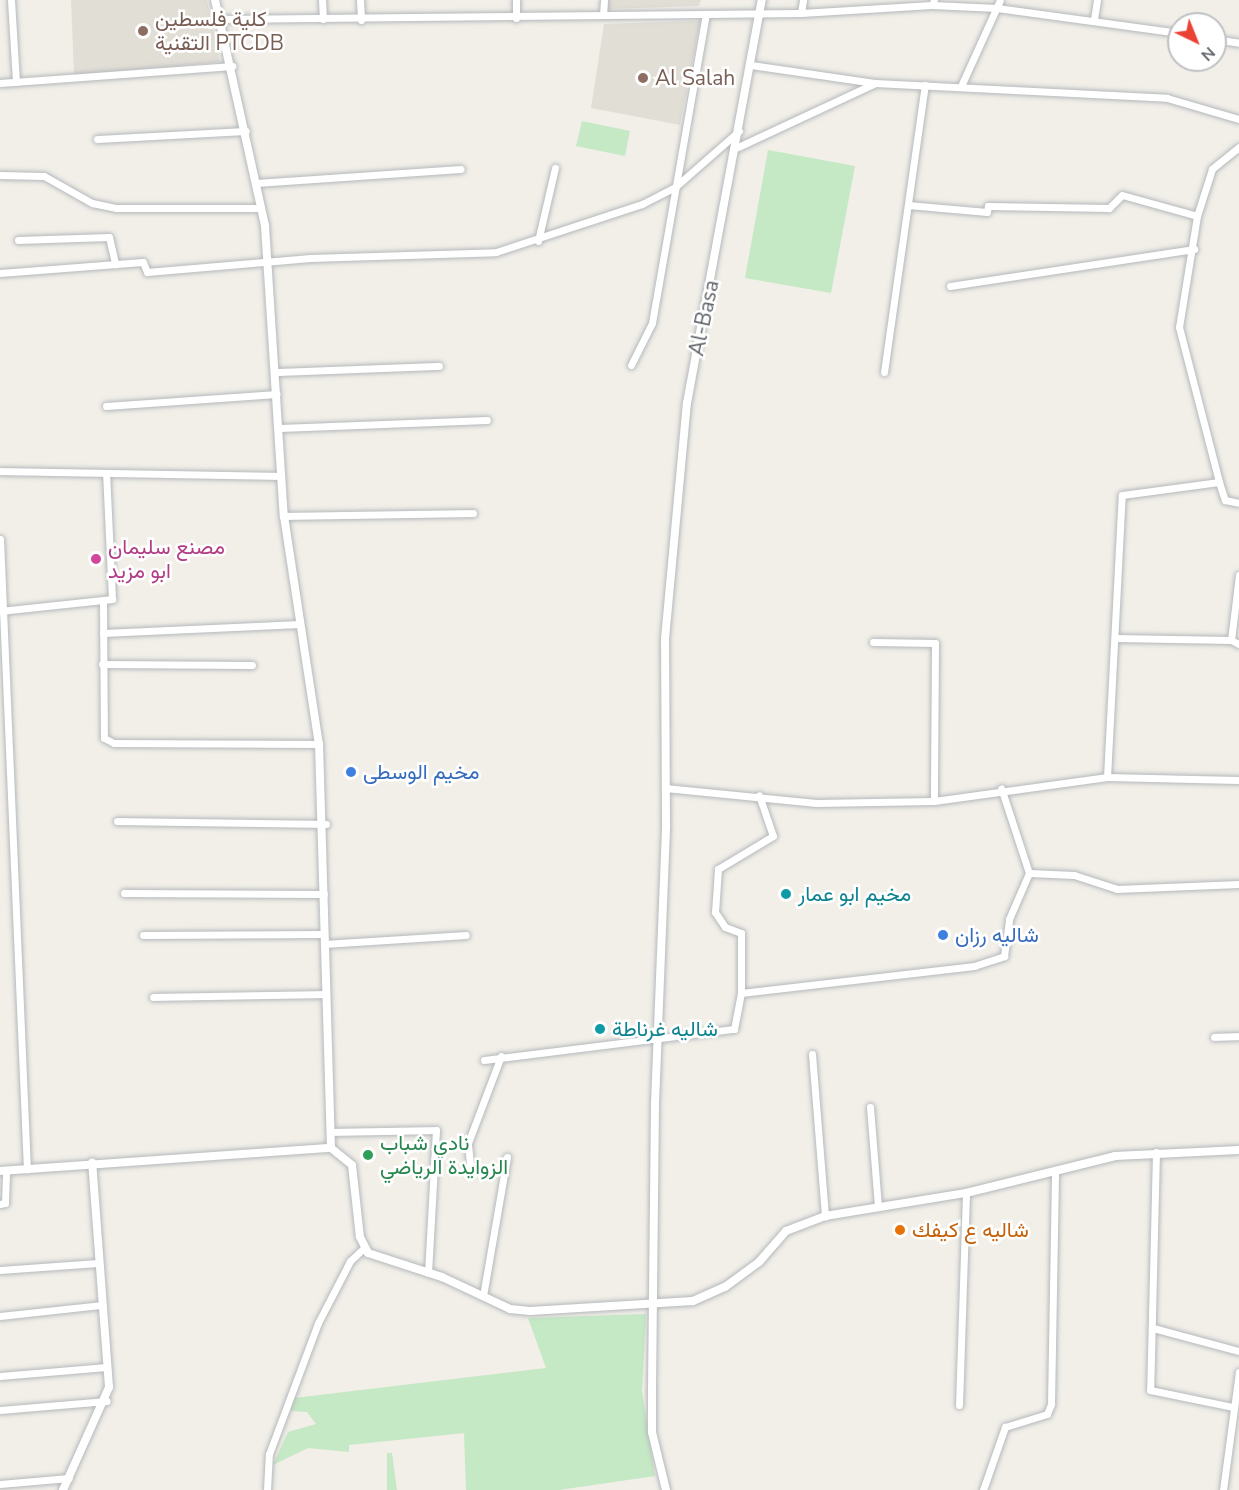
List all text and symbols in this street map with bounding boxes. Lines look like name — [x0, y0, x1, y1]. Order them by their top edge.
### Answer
place label: كلية فلسطين التقنية PTCDB — [155, 6, 284, 56]
north arrow — [1167, 12, 1227, 72]
marker: كلية فلسطين التقنية PTCDB — [136, 24, 150, 38]
text: N — [1196, 42, 1220, 66]
place label: Al Salah — [655, 65, 735, 91]
marker: Al Salah — [636, 71, 650, 85]
street label: Al-Basa — [684, 278, 724, 358]
place label: مصنع سليمان ابو مزيد — [108, 534, 225, 584]
marker: مصنع سليمان ابو مزيد — [89, 552, 103, 566]
place label: مخيم الوسطى — [363, 759, 479, 785]
marker: مخيم الوسطى — [344, 765, 358, 779]
place label: مخيم ابو عمار — [798, 881, 911, 907]
marker: مخيم ابو عمار — [779, 887, 793, 901]
place label: شاليه رزان — [955, 922, 1039, 948]
marker: شاليه رزان — [936, 928, 950, 942]
place label: شاليه غرناطة — [612, 1016, 718, 1042]
marker: شاليه غرناطة — [593, 1022, 607, 1036]
place label: نادي شباب الزوايدة الرياضي — [380, 1130, 508, 1180]
marker: نادي شباب الزوايدة الرياضي — [361, 1148, 375, 1162]
place label: شاليه ع كيفك — [912, 1217, 1029, 1243]
marker: شاليه ع كيفك — [893, 1223, 907, 1237]

